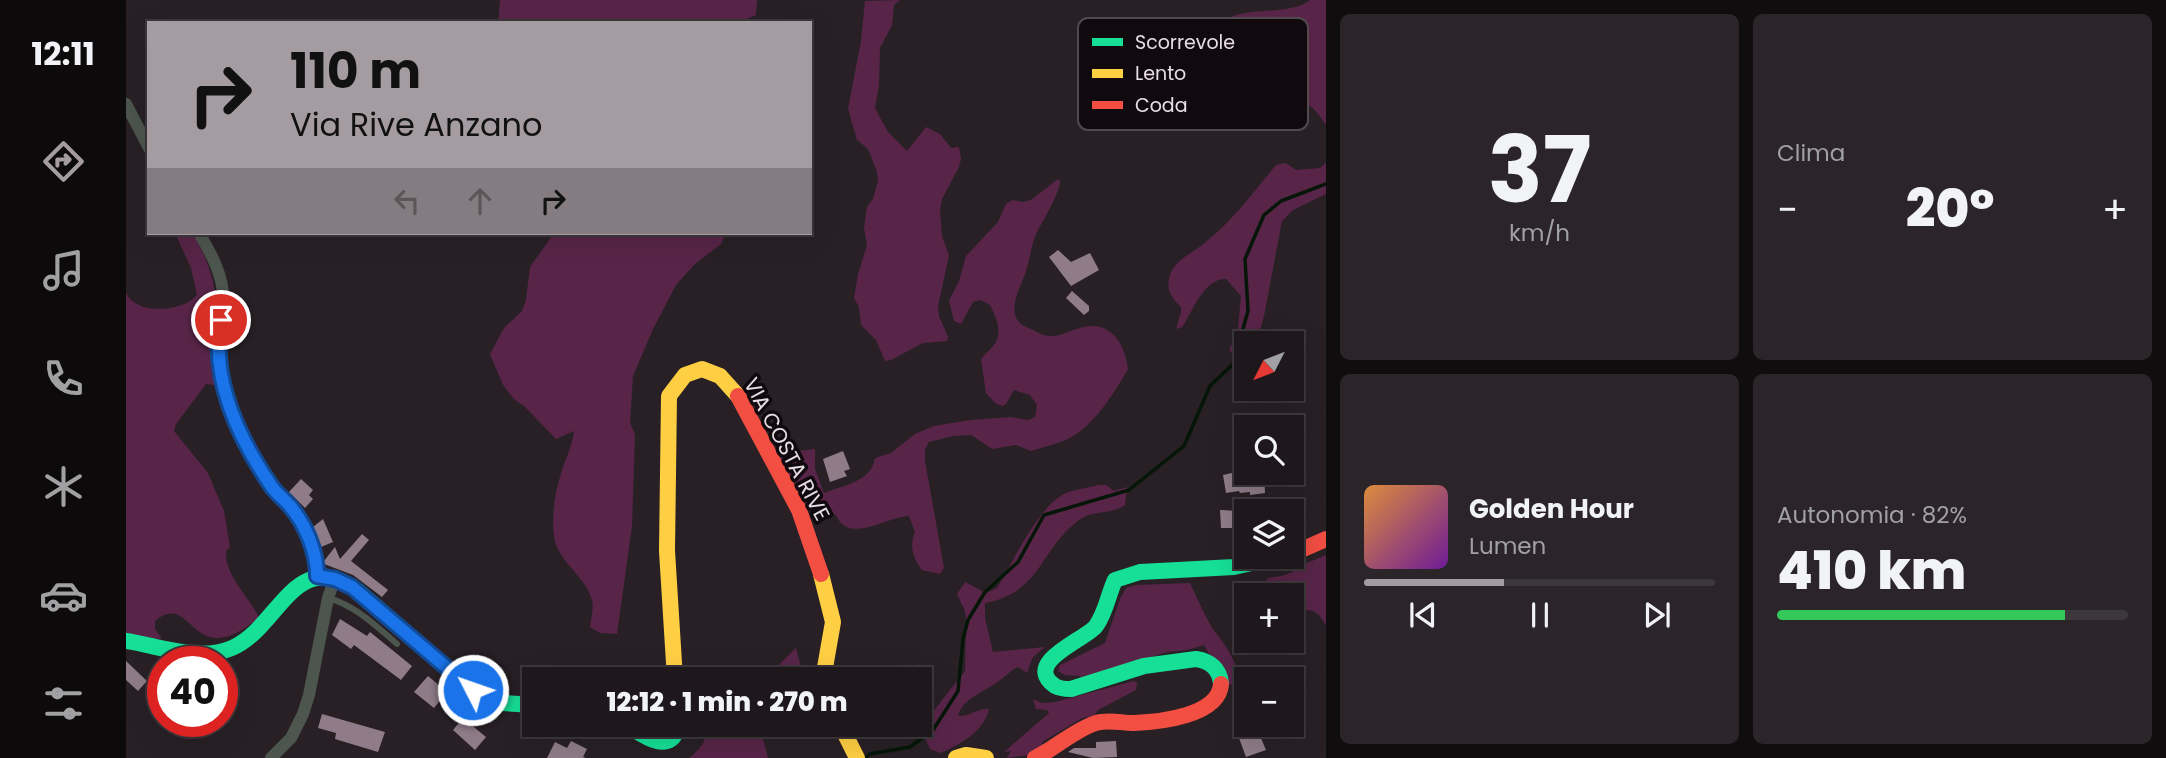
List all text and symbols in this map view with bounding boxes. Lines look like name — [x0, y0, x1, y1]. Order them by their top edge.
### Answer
legend — [1078, 18, 1308, 130]
text: Scorrevole — [1135, 29, 1235, 56]
text: 12:11 — [31, 31, 95, 76]
text: 110 m — [290, 37, 421, 105]
icon: right — [175, 49, 266, 140]
text: Lento — [1135, 60, 1186, 87]
text: Coda — [1135, 92, 1188, 119]
text: Via Rive Anzano — [290, 102, 543, 147]
text: 37 — [1488, 106, 1591, 234]
icon: directions — [39, 137, 88, 186]
text: Clima — [1777, 137, 1845, 169]
text: 20° — [1906, 172, 1994, 245]
icon: left — [388, 182, 426, 220]
icon: ahead — [461, 182, 499, 220]
icon: right — [534, 182, 572, 220]
text: − — [1777, 183, 1798, 236]
text: + — [2102, 183, 2128, 236]
text: km/h — [1509, 217, 1570, 249]
icon: music — [39, 246, 88, 295]
pin — [191, 290, 251, 350]
icon: arrive — [202, 301, 240, 339]
north arrow — [1234, 331, 1304, 401]
map controls — [1234, 331, 1304, 737]
icon: phone — [39, 354, 88, 403]
street label: VIA COSTA RIVE — [737, 372, 837, 526]
button: search — [1234, 415, 1304, 485]
icon: climate — [39, 462, 88, 511]
text: Golden Hour — [1469, 491, 1634, 527]
button: layers — [1234, 499, 1304, 569]
text: Autonomia · 82% — [1777, 499, 1967, 531]
text: Lumen — [1469, 530, 1546, 562]
text: 410 km — [1777, 534, 1966, 607]
icon: car — [39, 571, 88, 620]
button: + — [1234, 583, 1304, 653]
icon: previous — [1404, 596, 1442, 634]
icon: pause — [1521, 596, 1559, 634]
icon: next — [1638, 596, 1676, 634]
speed limit sign: 40 — [147, 646, 238, 737]
position arrow — [436, 653, 510, 727]
button: − — [1234, 667, 1304, 737]
icon: filters — [39, 679, 88, 728]
text: 12:12 · 1 min · 270 m — [606, 684, 848, 720]

